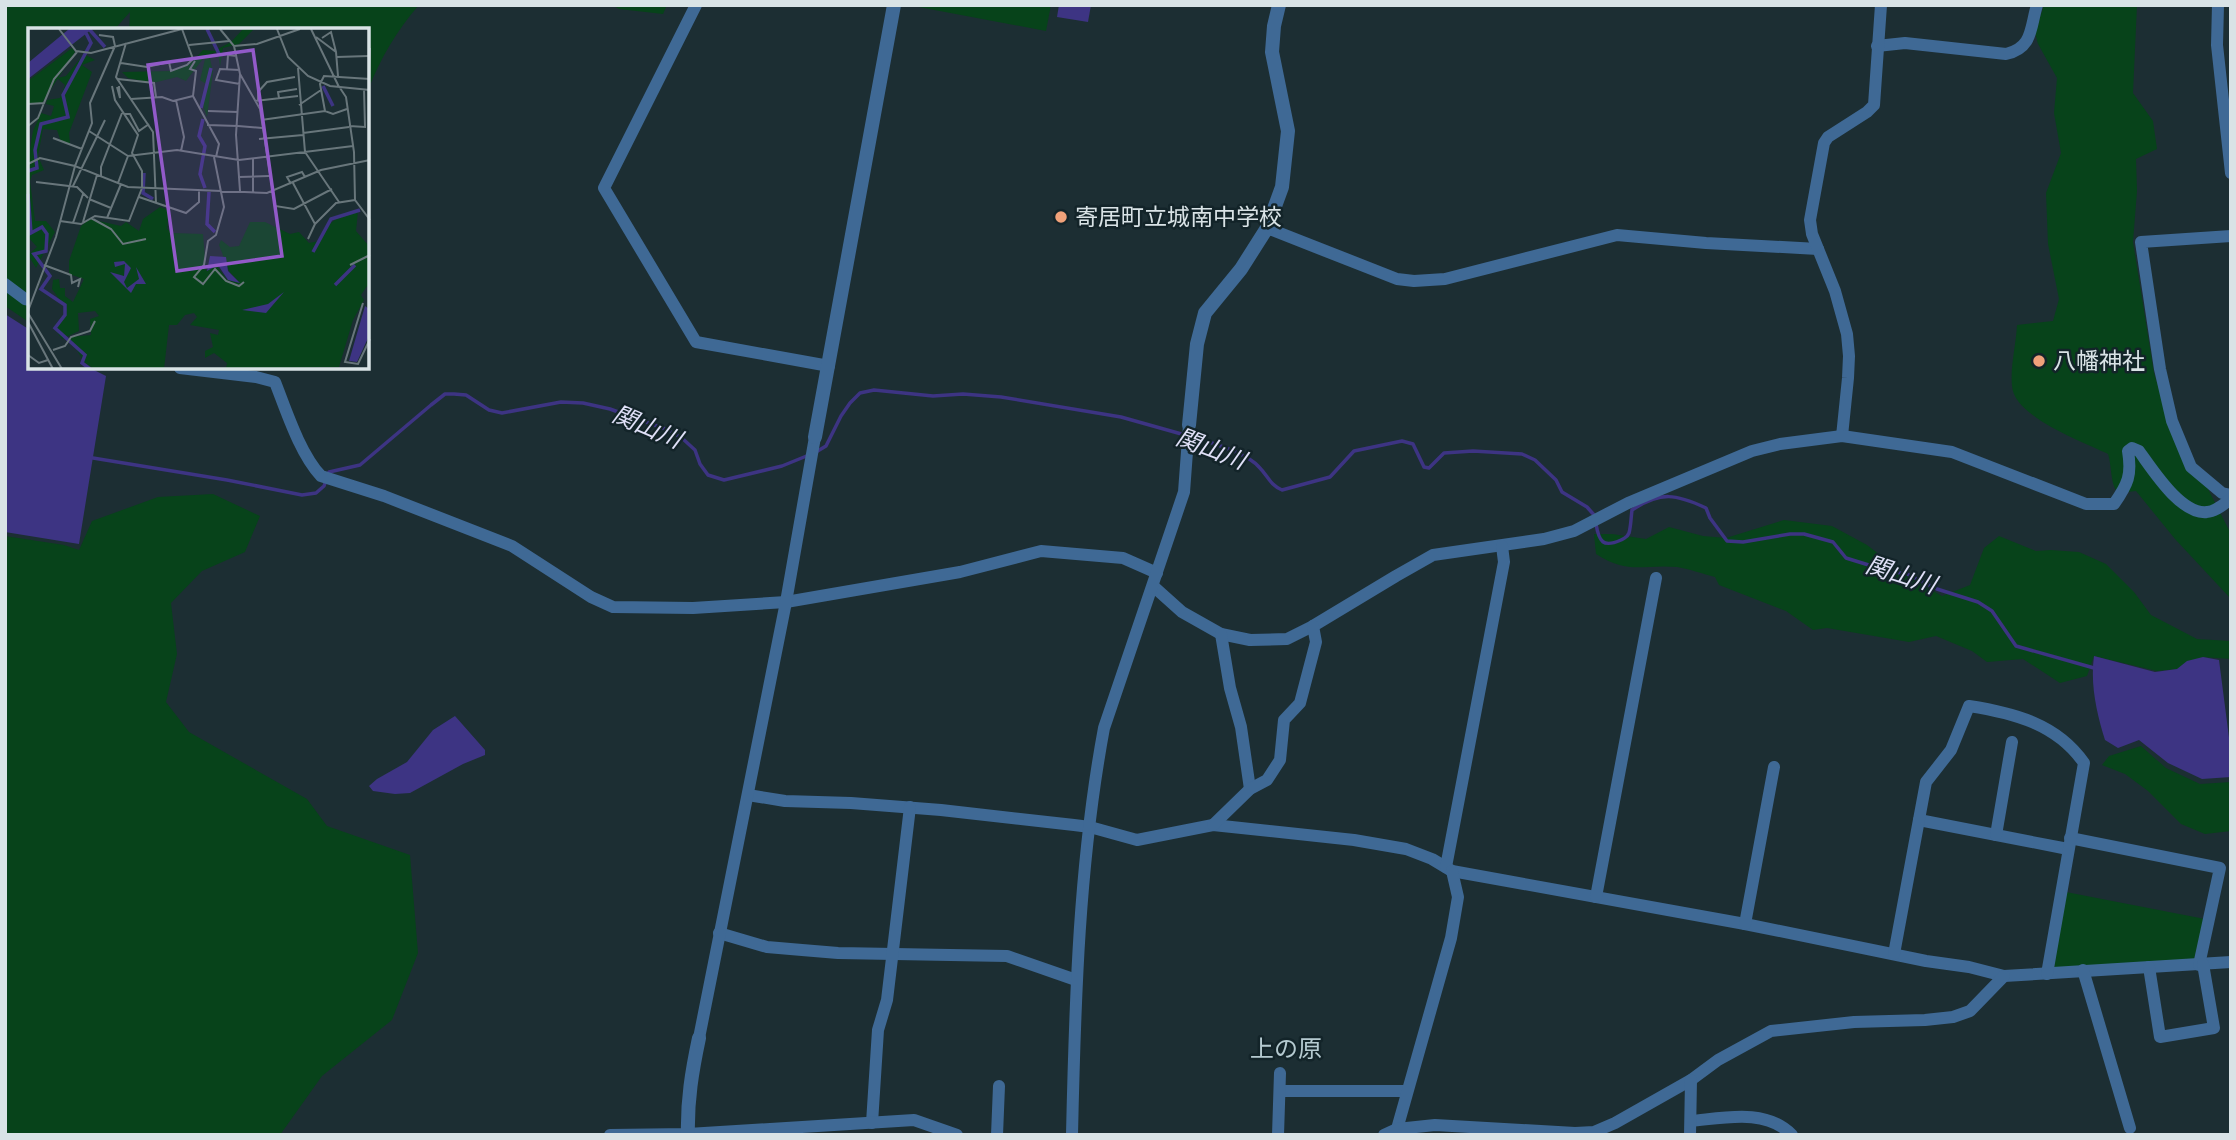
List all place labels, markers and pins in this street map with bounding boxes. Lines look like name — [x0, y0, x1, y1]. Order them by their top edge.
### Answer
place label: 寄居町立城南中学校 — [1075, 203, 1282, 231]
marker: 寄居町立城南中学校 — [1053, 209, 1069, 225]
place label: 八幡神社 — [2053, 347, 2145, 375]
marker: 八幡神社 — [2031, 353, 2047, 369]

